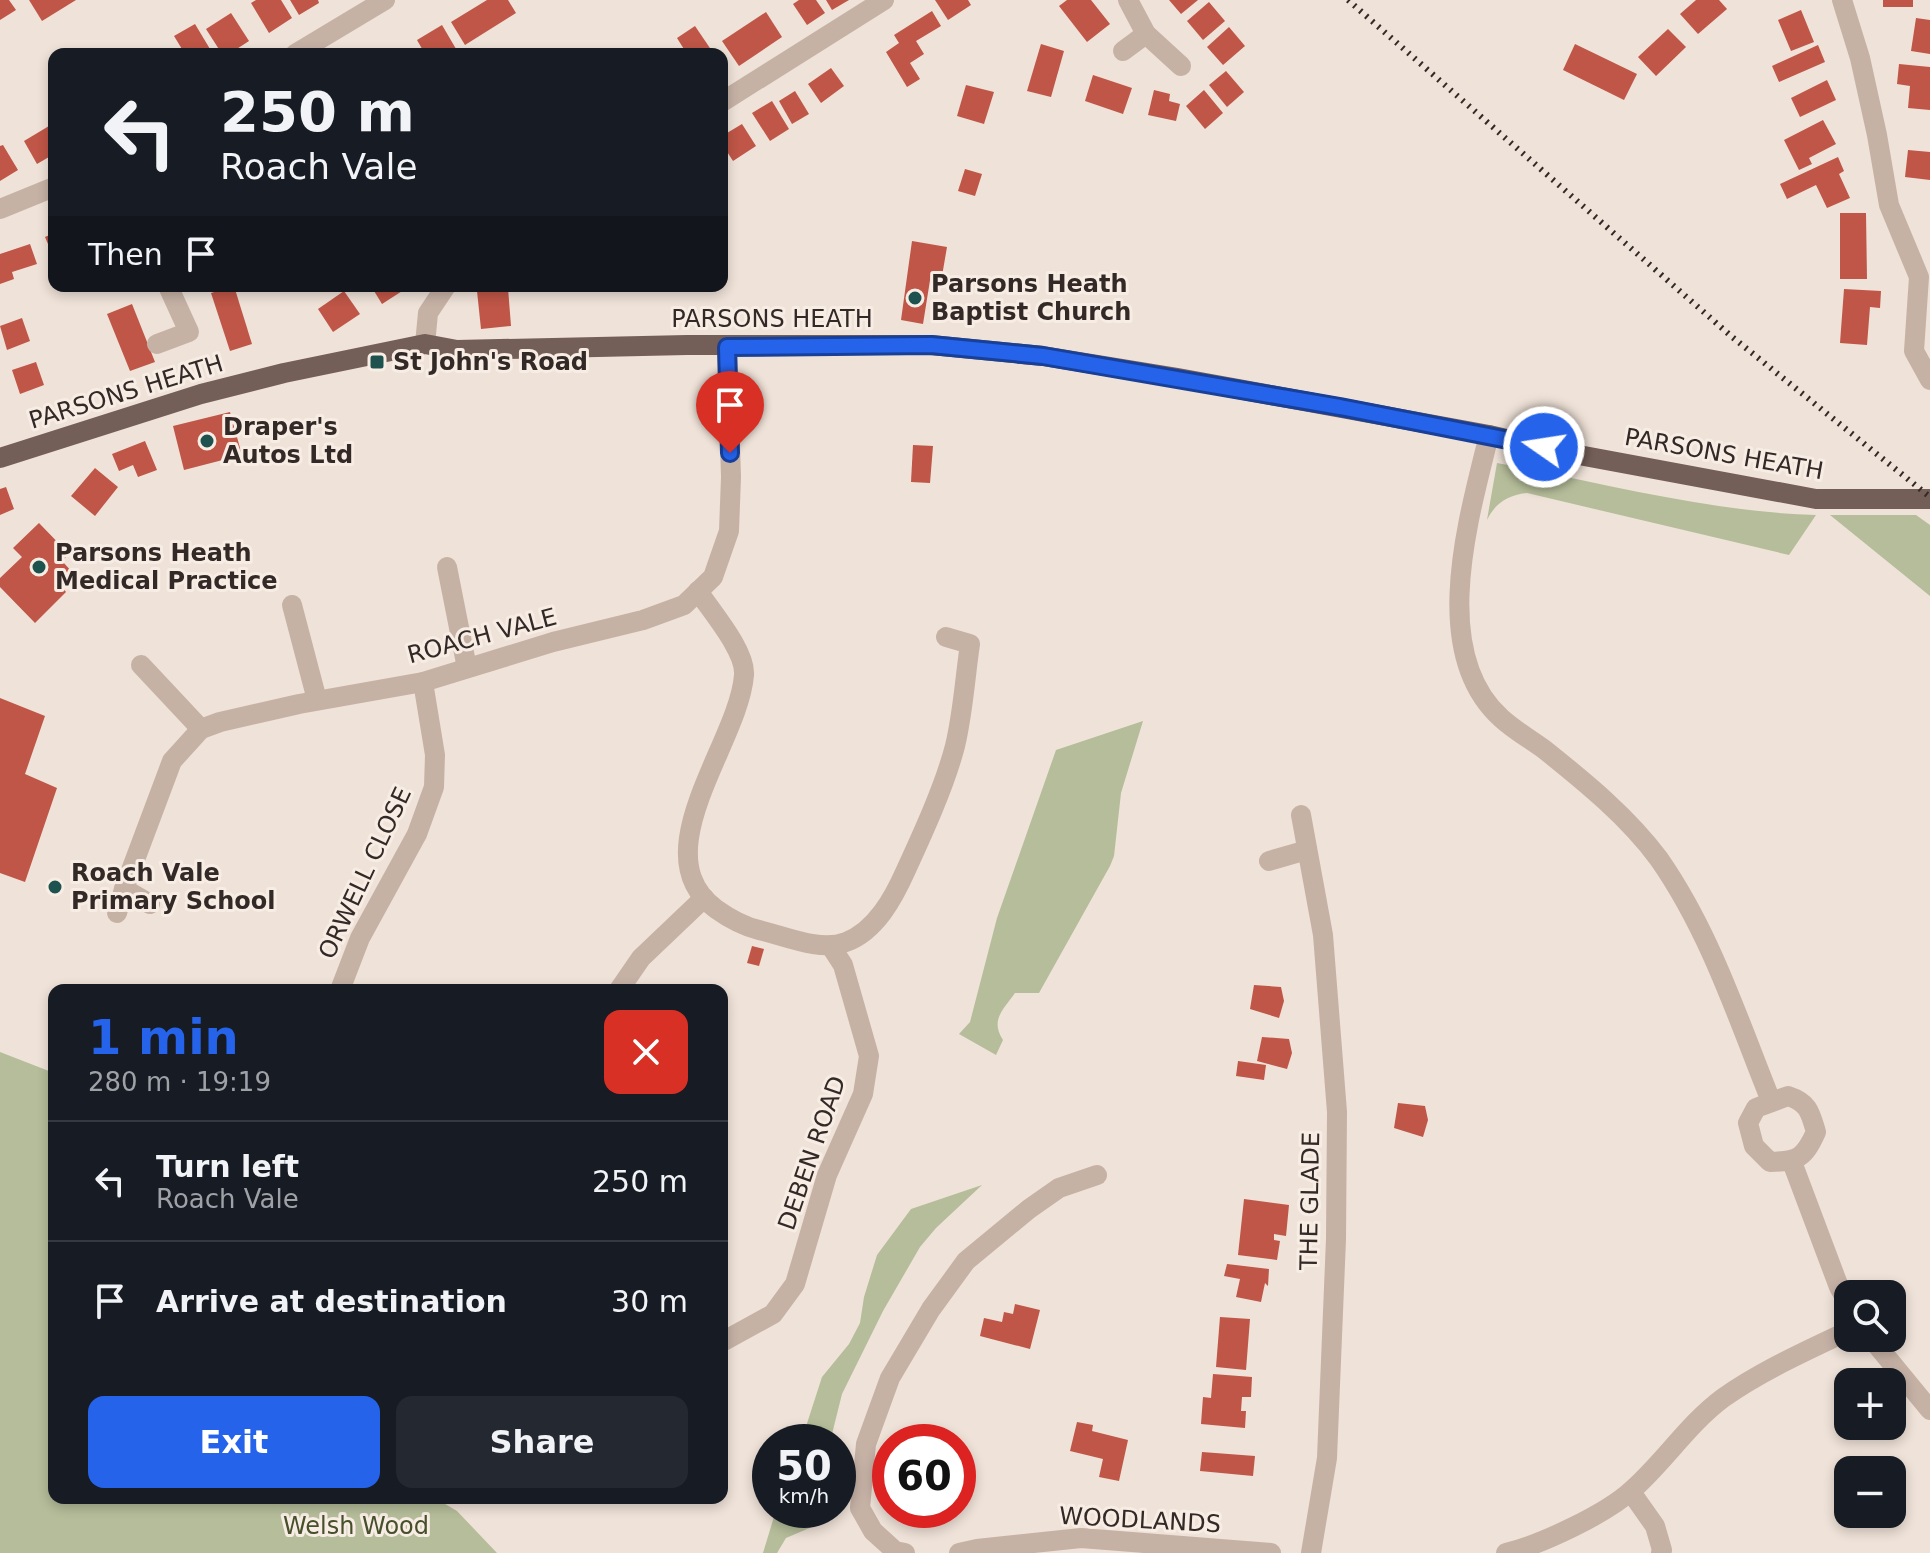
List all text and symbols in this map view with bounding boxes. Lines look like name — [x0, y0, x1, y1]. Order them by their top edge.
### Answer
text: 250 m — [220, 79, 415, 144]
icon: left — [88, 80, 192, 184]
text: Roach Vale — [220, 146, 418, 187]
icon: arrive — [179, 232, 223, 276]
text: Then — [88, 237, 163, 272]
place label: Parsons Heath Baptist Church — [931, 270, 1131, 326]
marker: Parsons Heath Baptist Church — [906, 289, 924, 307]
street label: PARSONS HEATH — [671, 305, 873, 333]
place label: St John's Road — [393, 348, 588, 376]
street label: PARSONS HEATH — [26, 349, 226, 435]
marker: St John's Road — [368, 353, 386, 371]
pin — [696, 371, 764, 453]
icon: arrive — [708, 383, 752, 427]
position arrow — [1502, 405, 1586, 489]
place label: Draper's Autos Ltd — [223, 413, 353, 469]
street label: PARSONS HEATH — [1622, 423, 1826, 485]
marker: Draper's Autos Ltd — [198, 432, 216, 450]
place label: Parsons Heath Medical Practice — [55, 539, 278, 595]
marker: Parsons Heath Medical Practice — [30, 558, 48, 576]
street label: ROACH VALE — [404, 603, 560, 669]
street label: ORWELL CLOSE — [313, 783, 417, 963]
place label: Roach Vale Primary School — [71, 859, 276, 915]
marker: Roach Vale Primary School — [46, 878, 64, 896]
text: 1 min — [88, 1009, 239, 1065]
button: close — [604, 1010, 688, 1094]
text: 280 m · 19:19 — [88, 1067, 271, 1097]
street label: DEBEN ROAD — [773, 1072, 851, 1234]
street label: THE GLADE — [1295, 1132, 1325, 1271]
text: Turn left — [156, 1149, 299, 1184]
icon: left — [88, 1159, 132, 1203]
text: 250 m — [592, 1164, 688, 1199]
text: Roach Vale — [156, 1184, 299, 1214]
icon: arrive — [88, 1279, 132, 1323]
map controls — [1834, 1280, 1906, 1528]
button: search — [1834, 1280, 1906, 1352]
text: Arrive at destination — [156, 1284, 507, 1319]
text: 30 m — [611, 1284, 688, 1319]
button: + — [1834, 1368, 1906, 1440]
button: Exit — [88, 1396, 380, 1488]
button: Share — [396, 1396, 688, 1488]
speed limit sign: 60 — [872, 1424, 976, 1528]
text: 50 — [776, 1443, 832, 1489]
button: − — [1834, 1456, 1906, 1528]
text: km/h — [779, 1484, 829, 1508]
street label: WOODLANDS — [1058, 1502, 1222, 1538]
park label: Welsh Wood — [283, 1512, 429, 1540]

